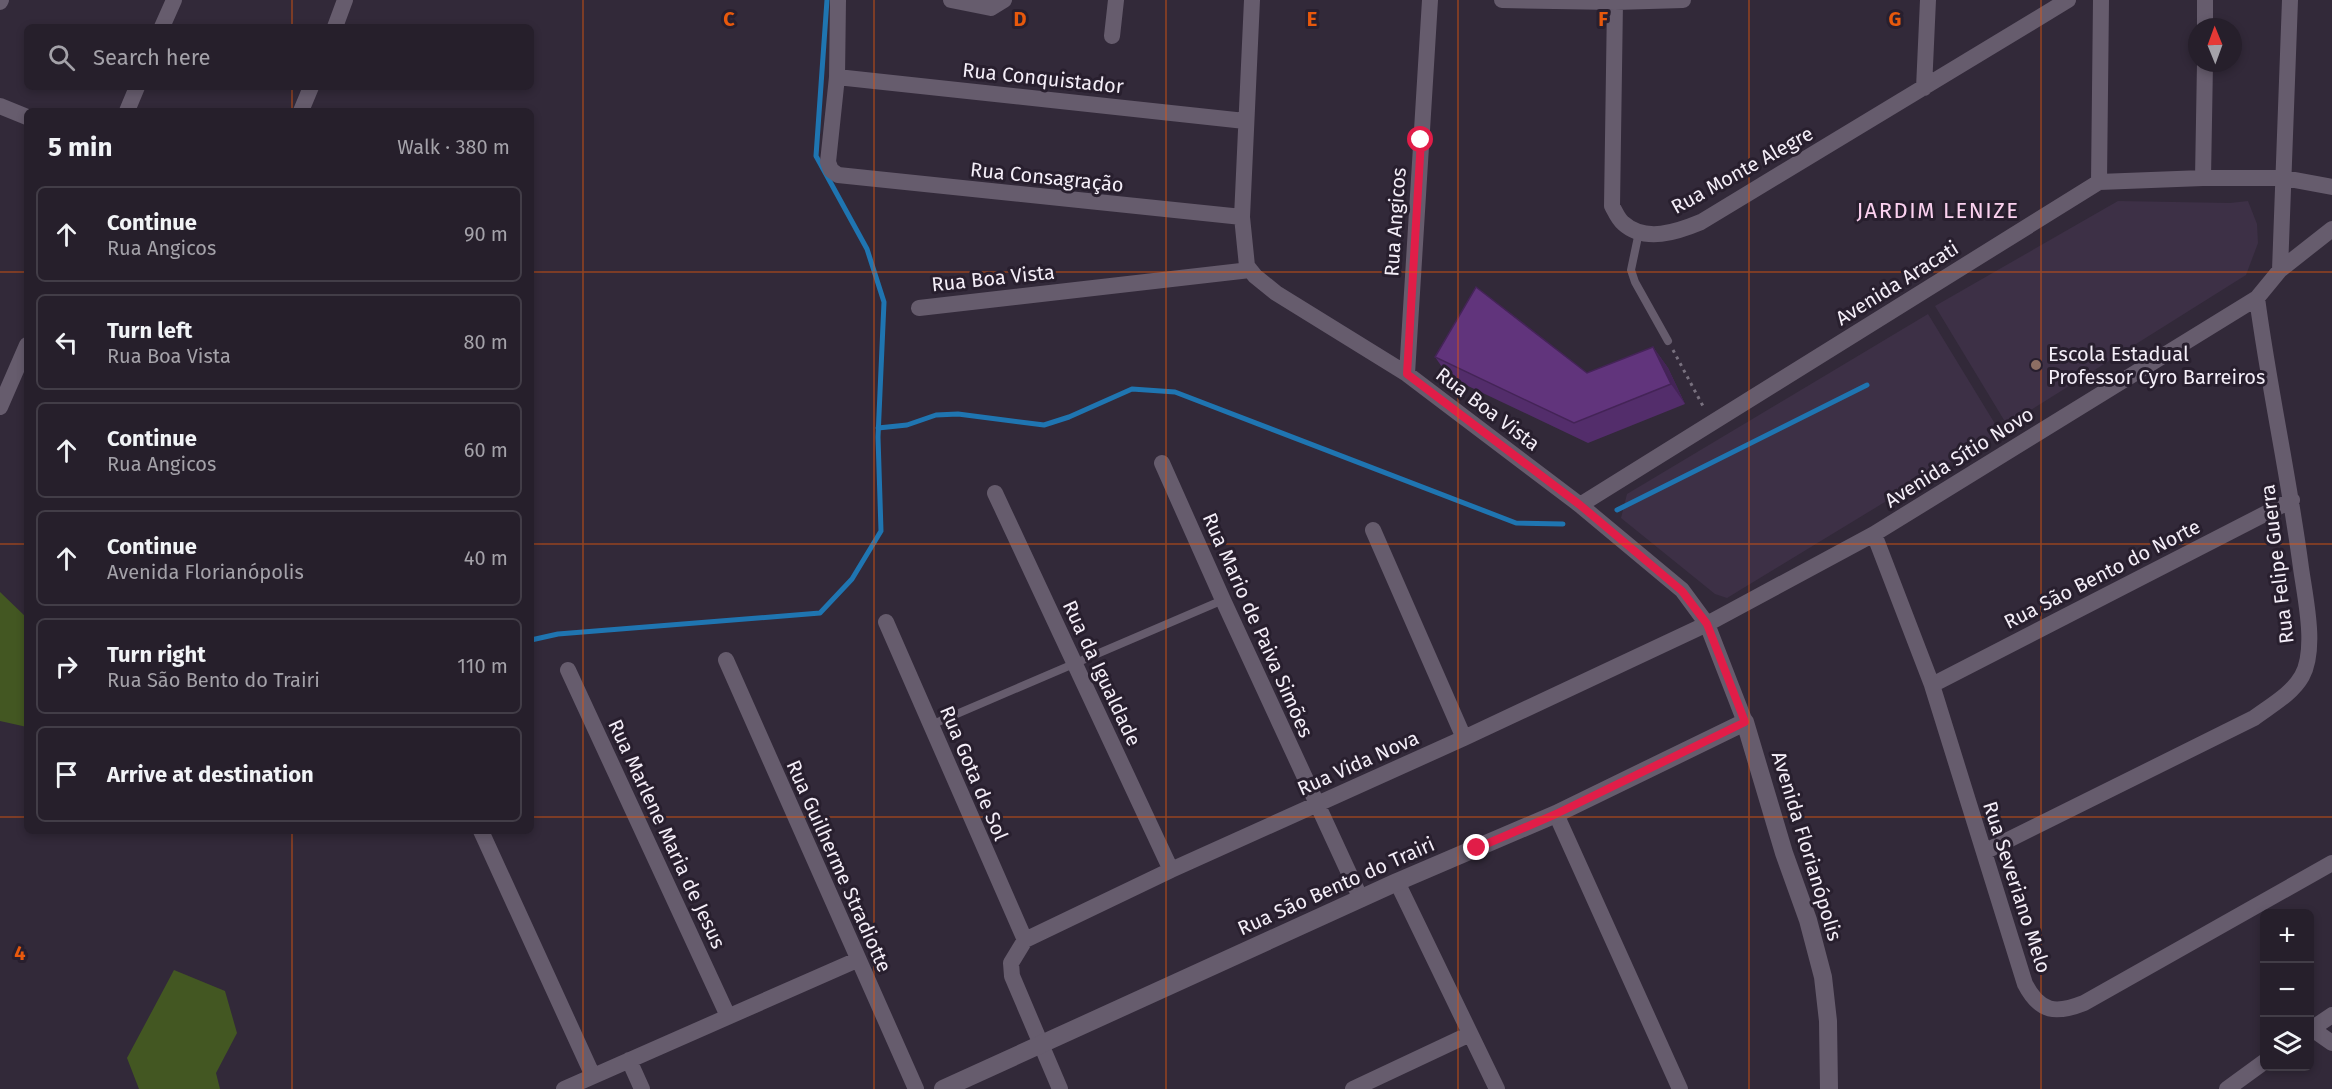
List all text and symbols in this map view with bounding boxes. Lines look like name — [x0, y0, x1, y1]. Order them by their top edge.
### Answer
text: C — [723, 7, 735, 31]
text: D — [1013, 7, 1027, 31]
text: E — [1307, 7, 1317, 31]
text: F — [1598, 7, 1608, 31]
text: G — [1889, 7, 1901, 31]
north arrow — [2188, 18, 2242, 72]
search box — [24, 24, 534, 90]
icon: search — [45, 41, 78, 74]
text: Search here — [93, 44, 211, 71]
street label: Rua Conquistador — [961, 58, 1125, 98]
street label: Rua Monte Alegre — [1667, 121, 1817, 219]
route start — [1407, 126, 1433, 152]
text: 5 min — [48, 132, 112, 163]
text: Walk · 380 m — [397, 135, 510, 159]
street label: Rua Consagração — [969, 157, 1125, 198]
street label: Rua Angicos — [1379, 167, 1411, 277]
district label: JARDIM LENIZE — [1856, 197, 2020, 224]
text: Continue — [107, 209, 197, 236]
icon: ahead — [50, 218, 83, 251]
text: 90 m — [464, 222, 508, 246]
text: Rua Angicos — [107, 236, 216, 260]
street label: Avenida Aracati — [1831, 236, 1963, 330]
street label: Rua Boa Vista — [930, 260, 1056, 296]
text: Turn left — [107, 317, 192, 344]
icon: left — [50, 326, 83, 359]
text: 80 m — [463, 330, 508, 354]
place label: Escola Estadual Professor Cyro Barreiros — [2048, 342, 2265, 389]
text: Rua Boa Vista — [107, 344, 231, 368]
marker: Escola Estadual Professor Cyro Barreiros — [2029, 358, 2043, 372]
street label: Rua Boa Vista — [1431, 362, 1545, 456]
street label: Avenida Sítio Novo — [1880, 402, 2038, 512]
text: Continue — [107, 425, 197, 452]
icon: ahead — [50, 434, 83, 467]
text: 60 m — [464, 438, 508, 462]
text: Rua Angicos — [107, 452, 216, 476]
street label: Rua Felipe Guerra — [2255, 483, 2299, 645]
street label: Rua Mario de Paiva Simões — [1198, 509, 1318, 741]
street label: Rua São Bento do Norte — [2000, 514, 2204, 634]
text: Continue — [107, 533, 197, 560]
icon: ahead — [50, 542, 83, 575]
text: 40 m — [464, 546, 508, 570]
text: Avenida Florianópolis — [107, 560, 304, 584]
street label: Rua da Igualdade — [1058, 596, 1146, 750]
text: Turn right — [107, 641, 206, 668]
icon: right — [50, 650, 83, 683]
text: 110 m — [457, 654, 508, 678]
text: Rua São Bento do Trairi — [107, 668, 320, 692]
street label: Rua Gota de Sol — [935, 702, 1013, 844]
street label: Rua Marlene Maria de Jesus — [603, 716, 731, 952]
street label: Rua Vida Nova — [1294, 726, 1422, 800]
street label: Avenida Florianópolis — [1767, 748, 1847, 944]
street label: Rua Guilherme Stradiotte — [781, 756, 897, 976]
icon: arrive — [50, 758, 83, 791]
text: Arrive at destination — [107, 761, 314, 788]
street label: Rua Severiano Melo — [1978, 798, 2056, 976]
street label: Rua São Bento do Trairi — [1234, 832, 1438, 940]
route end — [1463, 834, 1489, 860]
map controls — [2260, 909, 2314, 1071]
button: + — [2260, 909, 2314, 963]
text: 4 — [14, 941, 26, 965]
button: − — [2260, 963, 2314, 1017]
button: layers — [2260, 1017, 2314, 1071]

